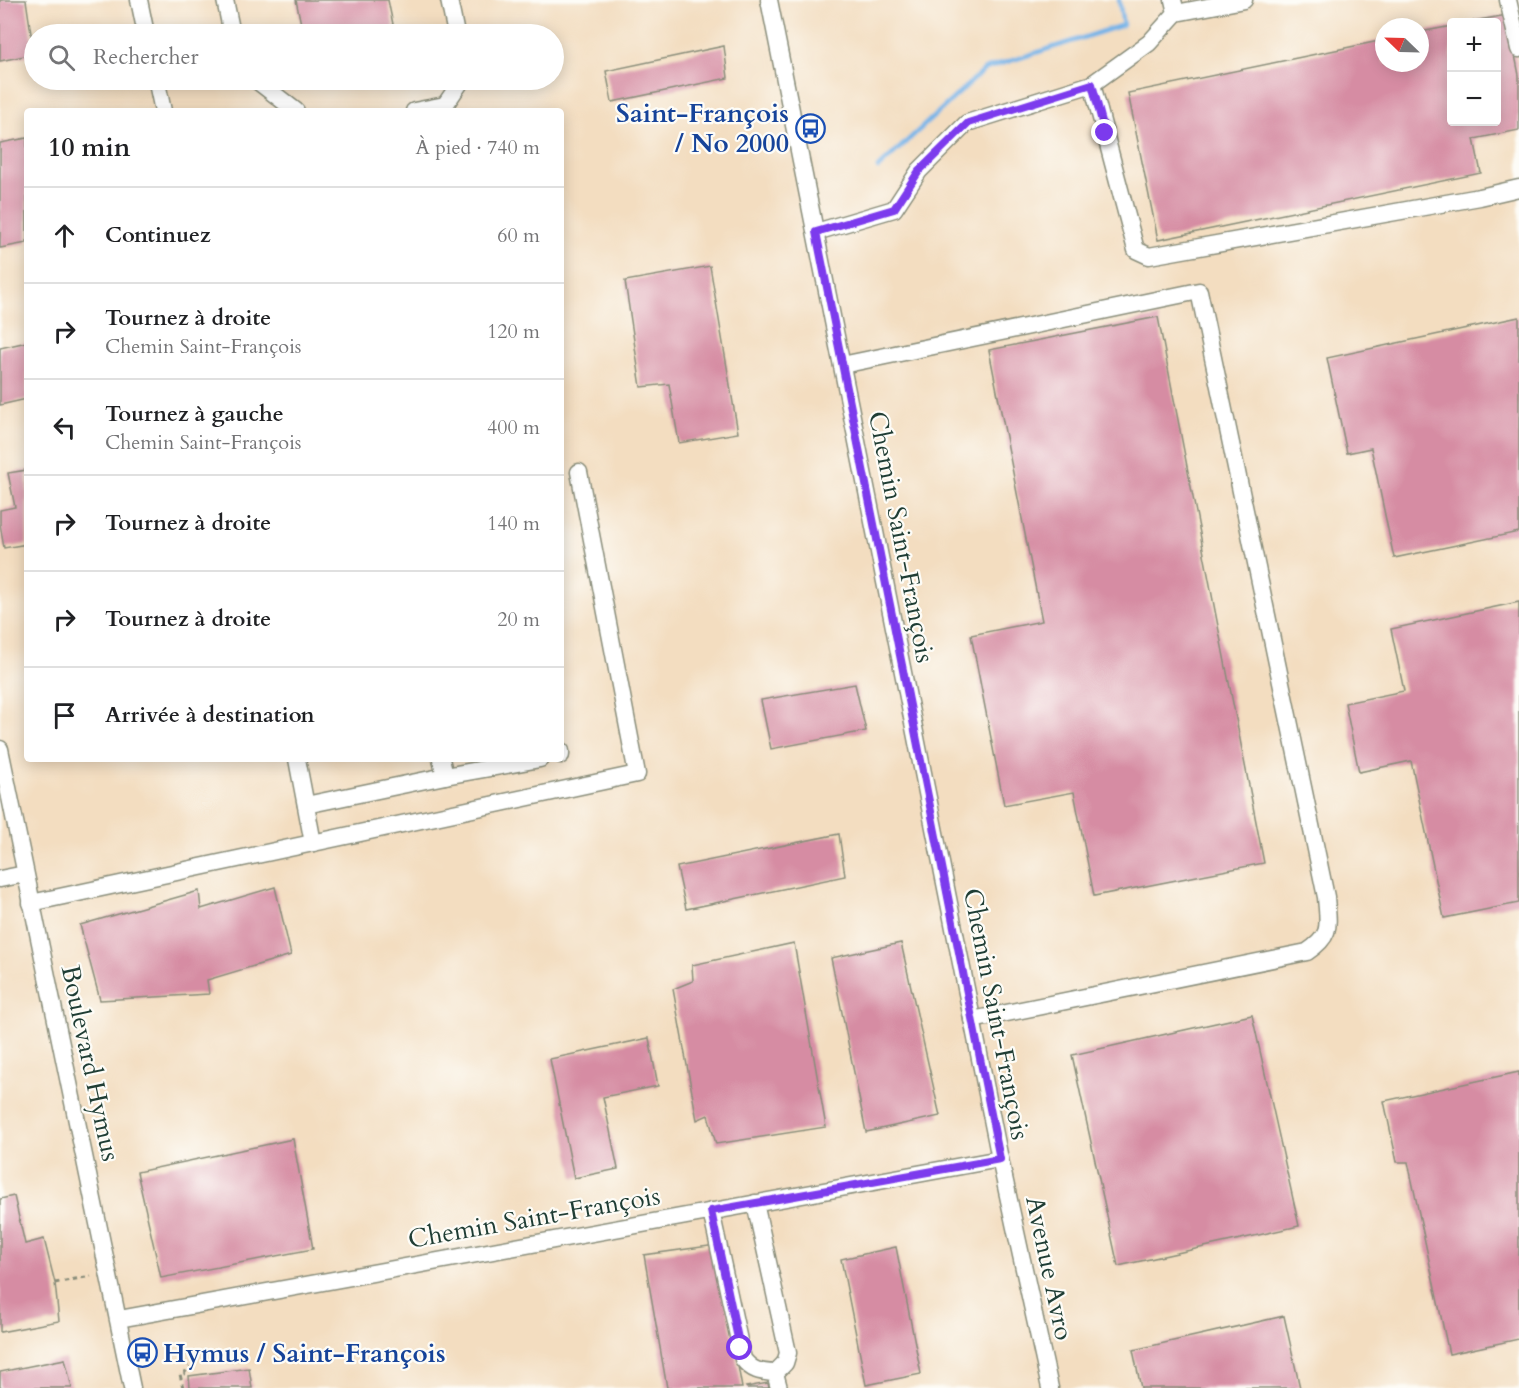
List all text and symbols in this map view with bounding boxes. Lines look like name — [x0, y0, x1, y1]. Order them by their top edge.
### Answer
north arrow — [1375, 18, 1429, 72]
map controls — [1447, 18, 1501, 126]
button: + — [1447, 18, 1501, 72]
search box — [24, 24, 564, 90]
icon: search — [45, 41, 78, 74]
text: Rechercher — [93, 42, 198, 72]
button: − — [1447, 72, 1501, 126]
place label: Saint-François / No 2000 — [616, 96, 789, 161]
bus stop icon: Saint-François / No 2000 — [794, 112, 826, 144]
route end — [1091, 119, 1117, 145]
text: 10 min — [48, 130, 131, 165]
text: À pied · 740 m — [416, 134, 540, 161]
icon: ahead — [48, 219, 81, 252]
text: Continuez — [105, 220, 211, 250]
text: 60 m — [497, 222, 540, 249]
text: Tournez à droite — [105, 303, 271, 333]
icon: right — [48, 315, 81, 348]
text: 120 m — [487, 318, 540, 345]
text: Chemin Saint-François — [105, 333, 301, 360]
text: Tournez à gauche — [105, 399, 284, 429]
street label: Chemin Saint-François — [860, 408, 943, 666]
icon: left — [48, 411, 81, 444]
text: 400 m — [487, 414, 540, 441]
text: Chemin Saint-François — [105, 429, 301, 456]
icon: right — [48, 507, 81, 540]
text: Tournez à droite — [105, 508, 271, 538]
text: 140 m — [487, 510, 540, 537]
icon: right — [48, 603, 81, 636]
text: Tournez à droite — [105, 604, 271, 634]
text: 20 m — [497, 606, 540, 633]
icon: arrive — [48, 699, 81, 732]
text: Arrivée à destination — [105, 700, 315, 730]
street label: Chemin Saint-François — [955, 885, 1038, 1143]
street label: Boulevard Hymus — [53, 962, 128, 1164]
street label: Chemin Saint-François — [405, 1178, 663, 1257]
street label: Avenue Avro — [1017, 1193, 1082, 1343]
route start — [726, 1334, 752, 1360]
place label: Hymus / Saint-François — [163, 1336, 446, 1371]
bus stop icon: Hymus / Saint-François — [126, 1337, 158, 1369]

